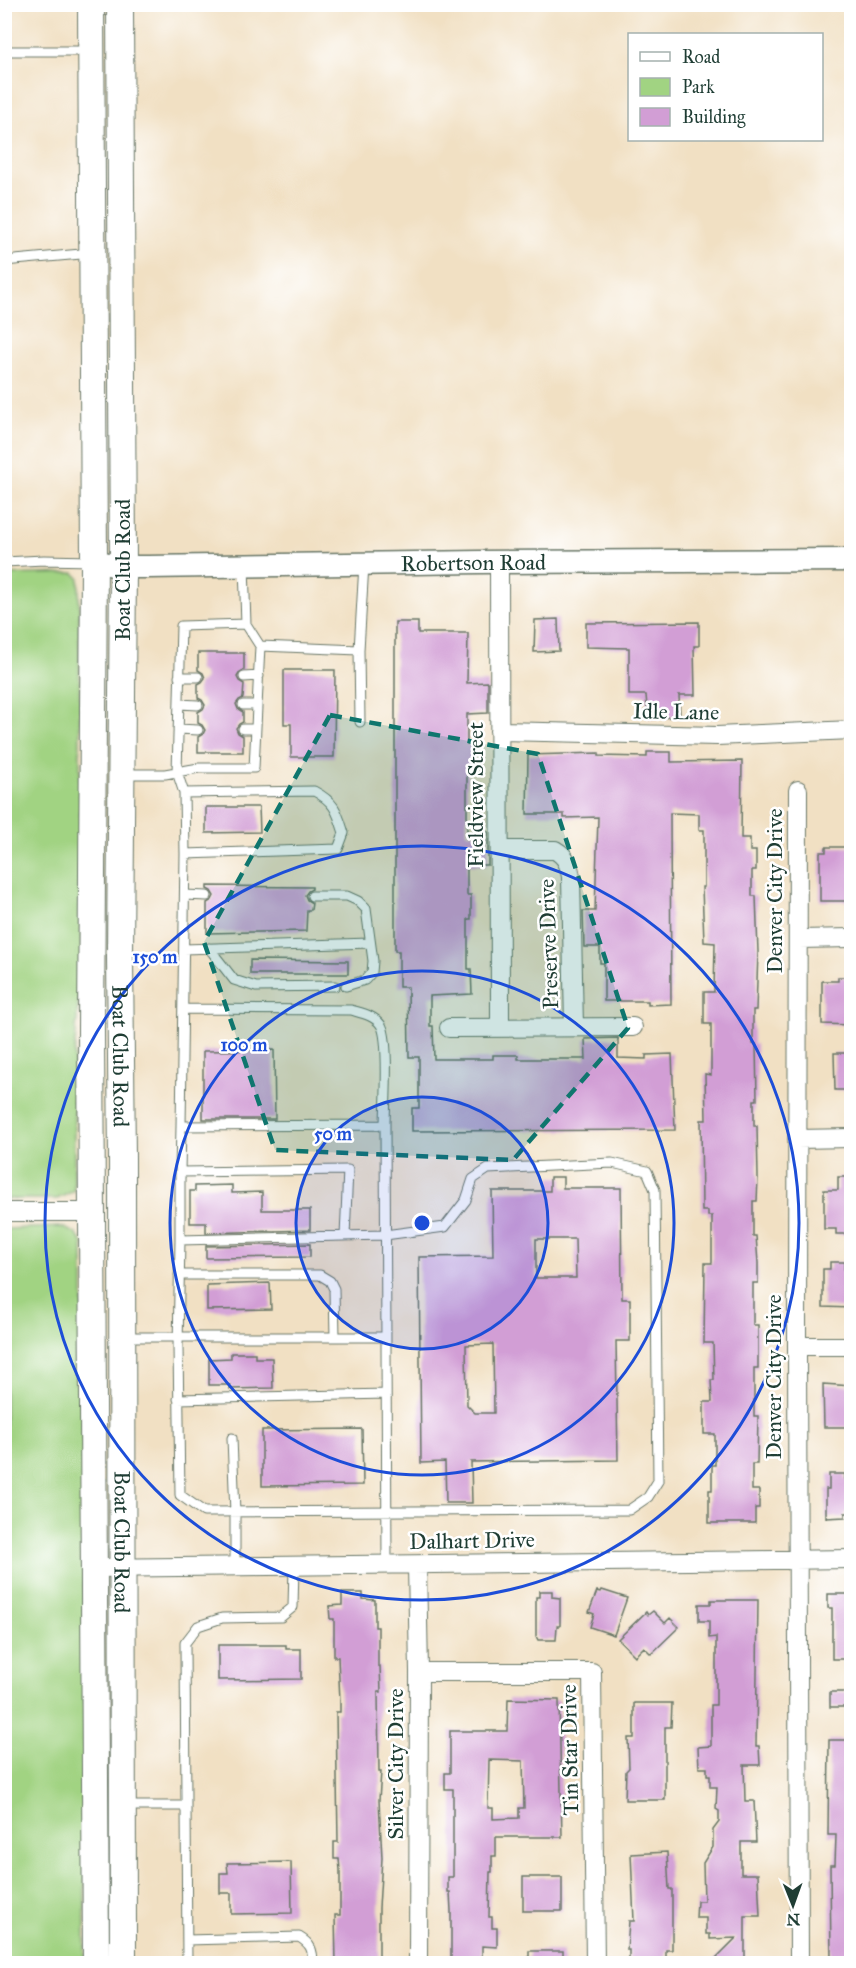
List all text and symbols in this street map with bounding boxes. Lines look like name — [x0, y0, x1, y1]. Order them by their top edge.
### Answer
legend — [628, 33, 823, 141]
text: Road — [682, 46, 720, 68]
text: Park — [682, 76, 715, 98]
text: Building — [682, 106, 746, 129]
street label: Boat Club Road — [109, 499, 136, 641]
street label: Robertson Road — [400, 549, 546, 577]
street label: Idle Lane — [633, 697, 719, 726]
street label: Fieldview Street — [462, 722, 489, 868]
street label: Denver City Drive — [761, 808, 788, 974]
street label: Preserve Drive — [533, 878, 564, 1010]
text: 150 m — [133, 946, 178, 968]
street label: Boat Club Road — [106, 985, 135, 1127]
text: 100 m — [221, 1034, 268, 1056]
text: 50 m — [314, 1123, 353, 1145]
centre of rings — [412, 1213, 432, 1233]
street label: Denver City Drive — [760, 1294, 787, 1460]
street label: Boat Club Road — [108, 1471, 136, 1613]
street label: Dalhart Drive — [409, 1526, 535, 1555]
street label: Tin Star Drive — [555, 1684, 584, 1816]
street label: Silver City Drive — [382, 1688, 409, 1840]
north arrow — [763, 1875, 823, 1935]
text: N — [786, 1910, 800, 1929]

